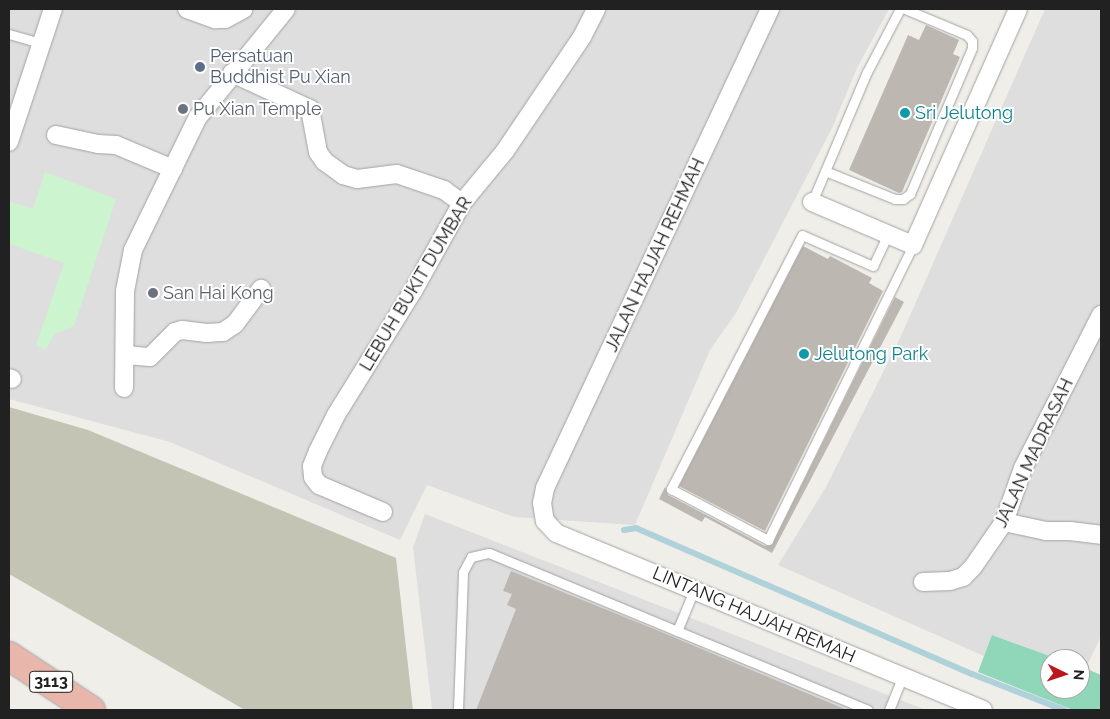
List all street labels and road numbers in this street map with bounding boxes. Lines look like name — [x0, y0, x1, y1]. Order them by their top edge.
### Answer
street label: JALAN HAJJAH REHMAH — [601, 155, 709, 355]
street label: LEBUH BUKIT DUMBAR — [355, 193, 477, 375]
street label: JALAN MADRASAH — [990, 375, 1078, 531]
street label: LINTANG HAJJAH REMAH — [649, 562, 859, 668]
road number: 3113 — [28, 669, 74, 696]

